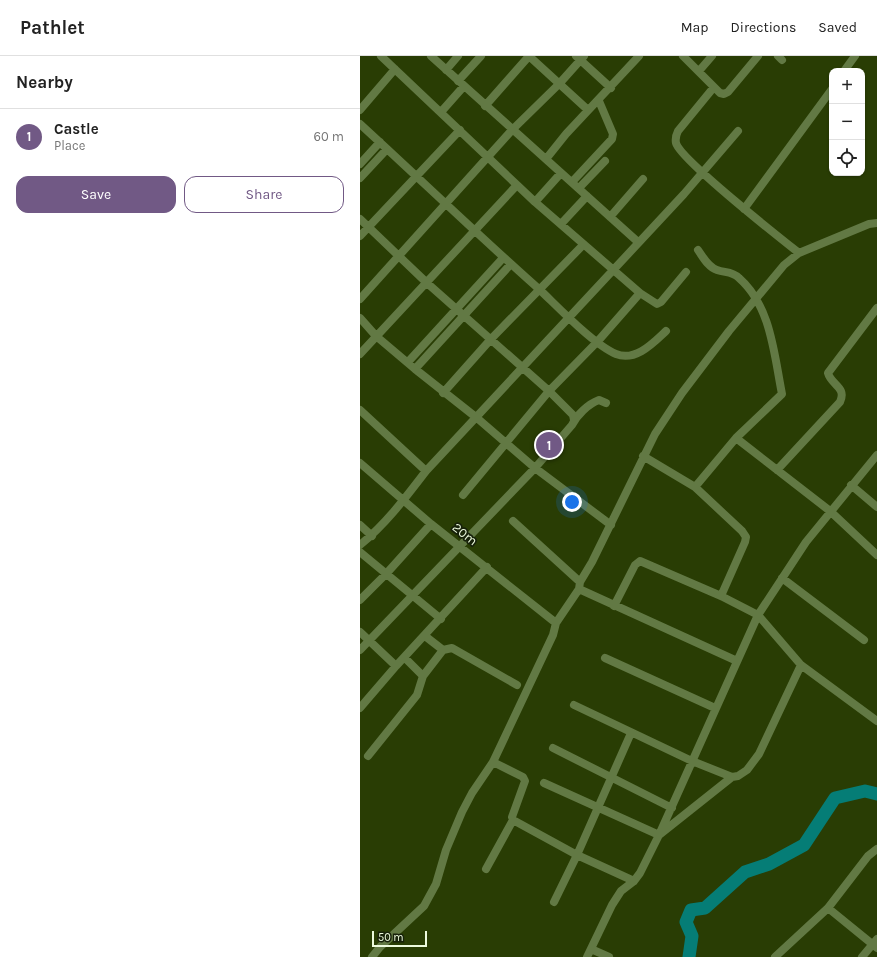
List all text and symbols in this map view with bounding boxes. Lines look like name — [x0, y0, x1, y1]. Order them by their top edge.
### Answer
text: Pathlet — [20, 17, 85, 39]
text: Map — [681, 19, 709, 36]
text: Directions — [731, 19, 796, 36]
text: Saved — [818, 19, 857, 36]
map controls — [829, 68, 865, 176]
button: + — [829, 68, 865, 104]
text: Nearby — [16, 72, 73, 92]
button: − — [829, 104, 865, 140]
text: Castle — [54, 120, 99, 138]
text: 1 — [27, 129, 31, 144]
text: 60 m — [314, 129, 344, 144]
text: Place — [54, 138, 85, 153]
button: locate — [829, 140, 865, 176]
button: Save — [16, 176, 176, 213]
button: Share — [184, 176, 344, 213]
pin: 1 — [536, 430, 562, 460]
your location — [562, 492, 582, 512]
street label: 20m — [450, 520, 480, 548]
scale bar — [372, 929, 427, 948]
text: 50 m — [378, 931, 404, 944]

